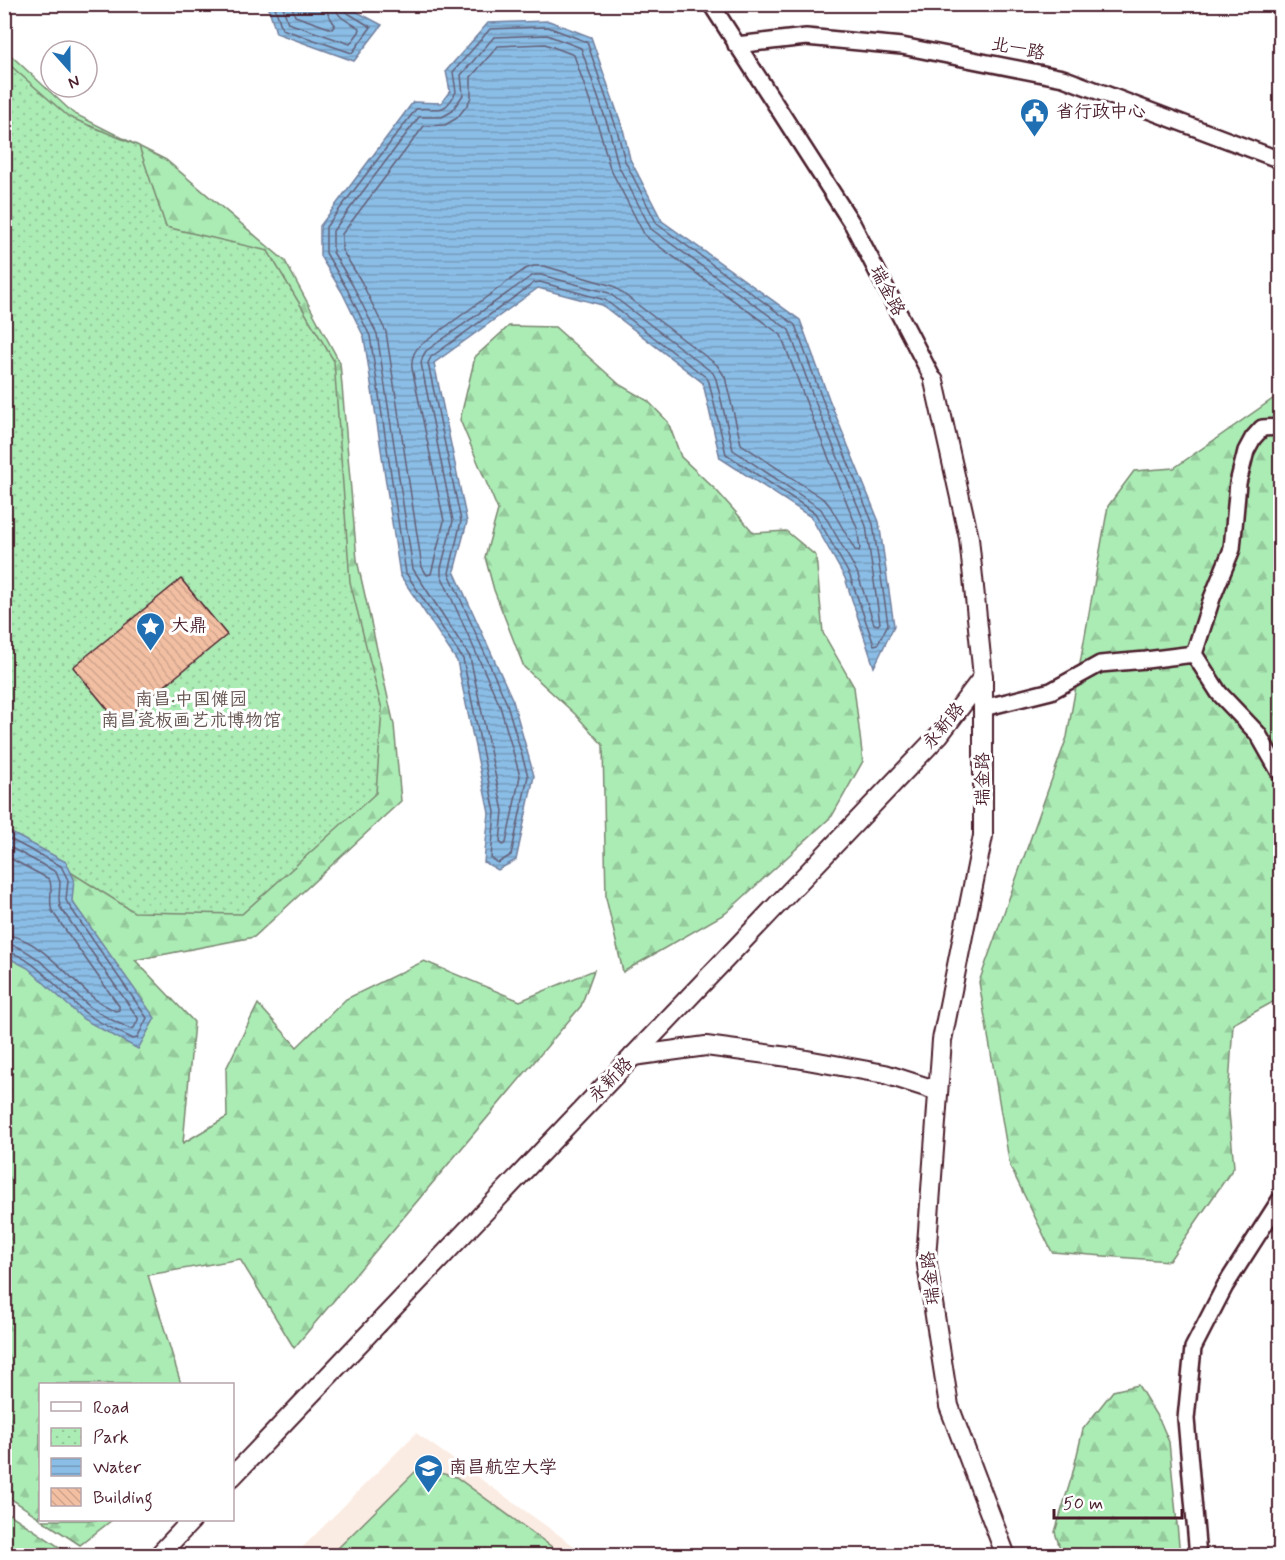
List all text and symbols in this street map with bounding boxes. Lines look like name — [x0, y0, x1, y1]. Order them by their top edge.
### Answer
street label: 北一路 — [989, 32, 1047, 66]
north arrow — [39, 39, 99, 99]
text: N — [65, 70, 83, 93]
public building icon: 省行政中心 — [1019, 96, 1051, 138]
place label: 省行政中心 — [1056, 100, 1146, 124]
street label: 瑞金路 — [864, 262, 910, 320]
place icon: 大鼎 — [134, 610, 166, 652]
place label: 大鼎 — [171, 614, 207, 638]
park label: 南昌·中国傩园 南昌瓷板画艺术博物馆 — [101, 688, 281, 733]
street label: 永新路 — [917, 698, 971, 754]
street label: 瑞金路 — [971, 752, 995, 806]
street label: 永新路 — [584, 1052, 638, 1108]
street label: 瑞金路 — [916, 1250, 946, 1306]
legend — [39, 1383, 234, 1521]
text: Road — [93, 1396, 129, 1420]
text: Park — [93, 1426, 129, 1450]
school or university icon: 南昌航空大学 — [412, 1452, 444, 1494]
text: Water — [93, 1456, 142, 1480]
place label: 南昌航空大学 — [449, 1456, 557, 1480]
scale bar — [1054, 1482, 1182, 1520]
text: Building — [93, 1486, 153, 1512]
text: 50 m — [1063, 1492, 1103, 1516]

